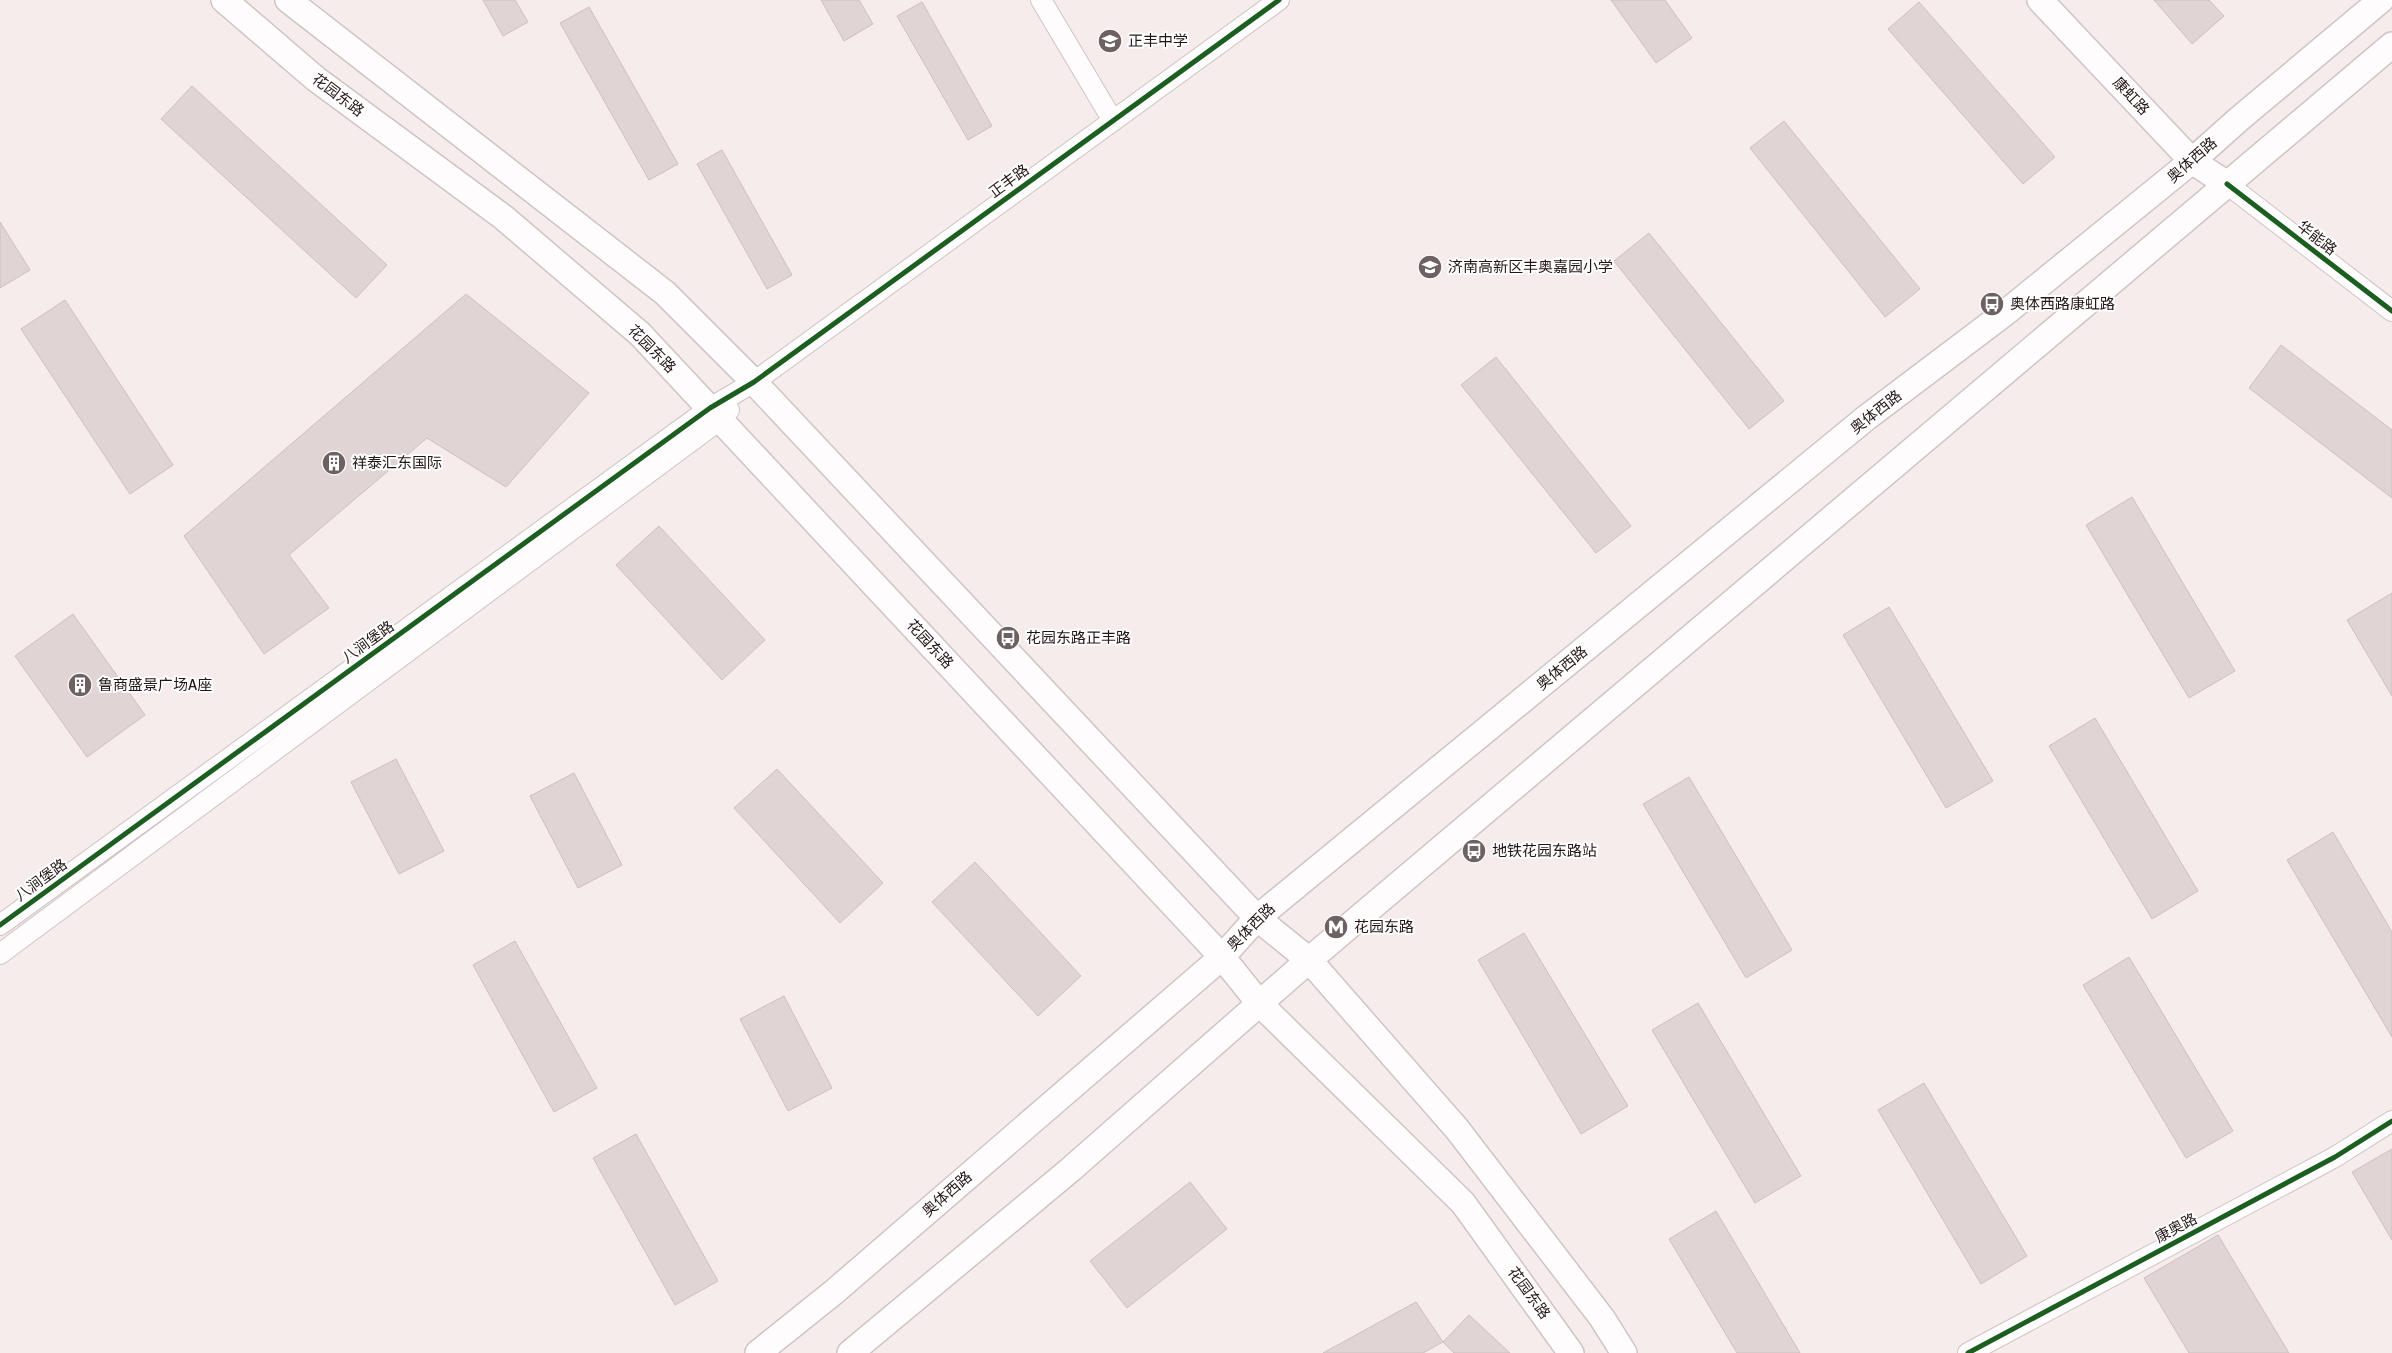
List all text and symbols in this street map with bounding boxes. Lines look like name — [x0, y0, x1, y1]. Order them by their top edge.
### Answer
school or university icon: 正丰中学 — [1097, 28, 1123, 54]
place label: 正丰中学 — [1128, 32, 1188, 50]
street label: 花园东路 — [309, 70, 367, 120]
street label: 康虹路 — [2109, 73, 2153, 119]
street label: 奥体西路 — [2163, 134, 2221, 186]
street label: 正丰路 — [986, 160, 1032, 202]
street label: 华能路 — [2294, 217, 2340, 259]
school or university icon: 济南高新区丰奥嘉园小学 — [1417, 254, 1443, 280]
place label: 济南高新区丰奥嘉园小学 — [1448, 258, 1613, 276]
bus stop icon: 奥体西路康虹路 — [1979, 291, 2005, 317]
place label: 奥体西路康虹路 — [2010, 295, 2115, 313]
street label: 花园东路 — [624, 321, 680, 377]
street label: 奥体西路 — [1847, 386, 1905, 438]
building icon: 祥泰汇东国际 — [321, 450, 347, 476]
place label: 祥泰汇东国际 — [352, 454, 442, 472]
street label: 花园东路 — [903, 616, 957, 672]
street label: 八涧堡路 — [338, 617, 398, 667]
bus stop icon: 花园东路正丰路 — [995, 625, 1021, 651]
place label: 花园东路正丰路 — [1026, 629, 1131, 647]
street label: 奥体西路 — [1533, 642, 1591, 694]
building icon: 鲁商盛景广场A座 — [67, 672, 93, 698]
place label: 鲁商盛景广场A座 — [98, 676, 212, 694]
bus stop icon: 地铁花园东路站 — [1461, 838, 1487, 864]
place label: 地铁花园东路站 — [1492, 842, 1597, 860]
street label: 八涧堡路 — [11, 855, 71, 905]
street label: 奥体西路 — [1223, 899, 1279, 955]
metro station icon: 花园东路 — [1323, 914, 1349, 940]
place label: 花园东路 — [1354, 918, 1414, 936]
street label: 奥体西路 — [918, 1168, 976, 1220]
street label: 康奥路 — [2152, 1209, 2200, 1247]
street label: 花园东路 — [1504, 1263, 1554, 1323]

